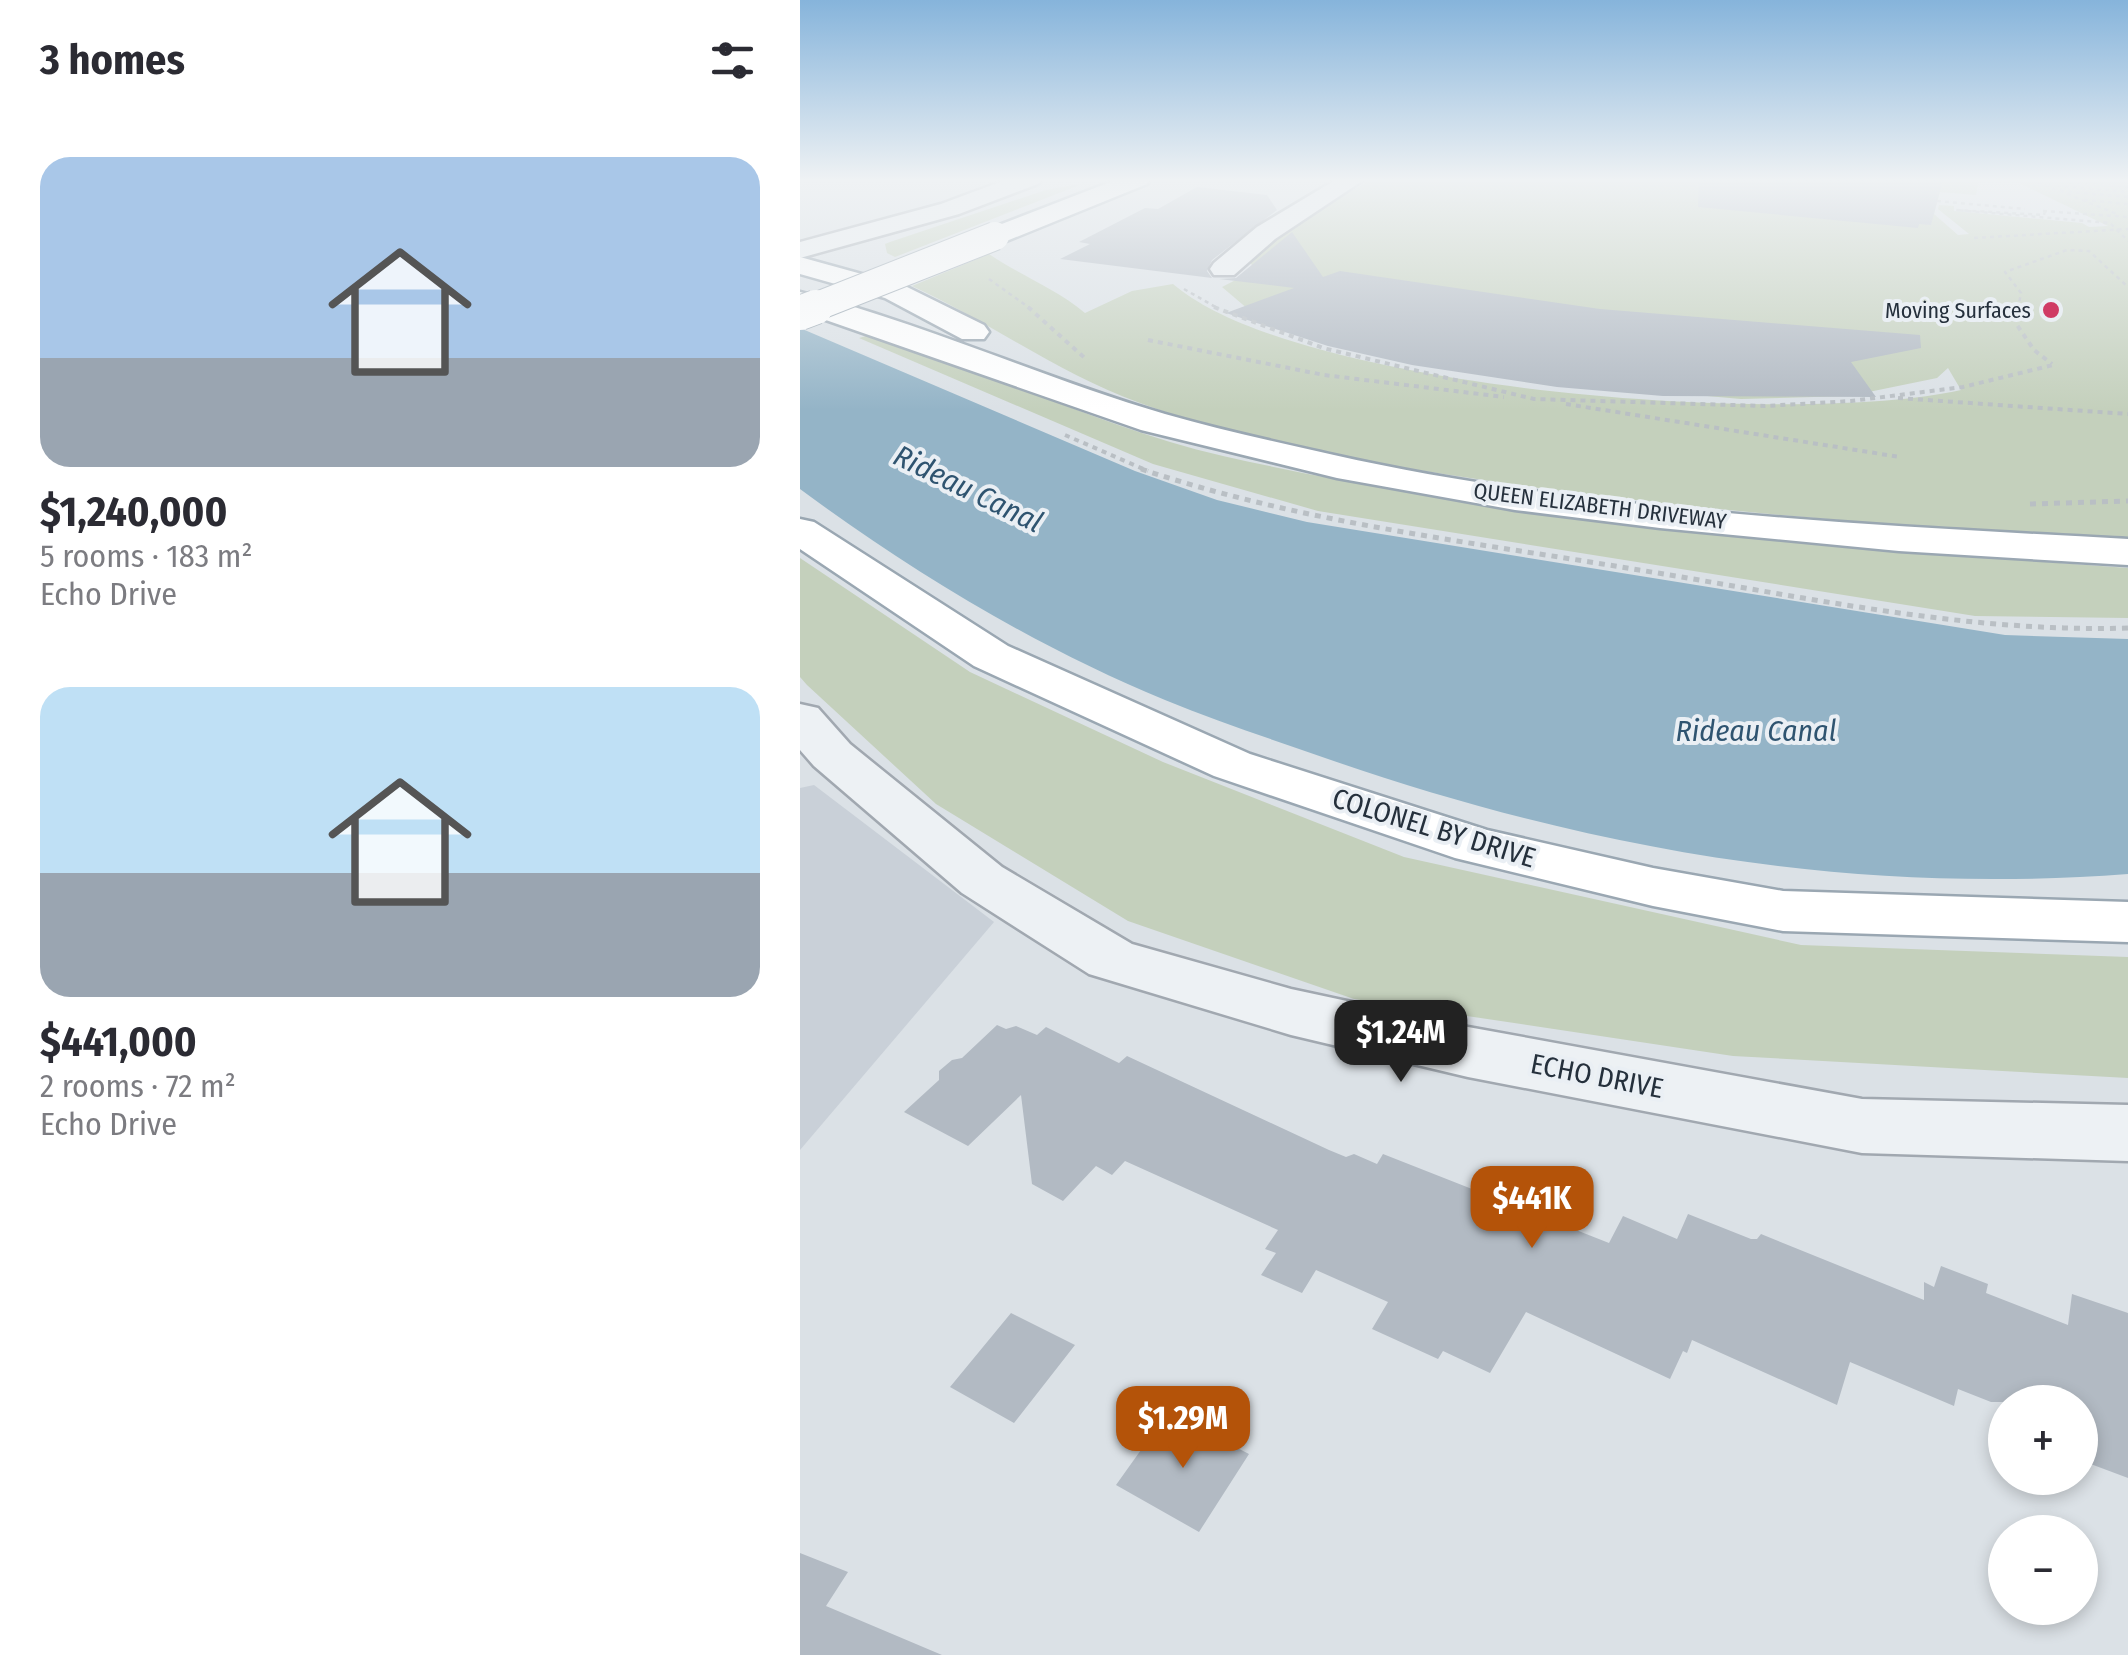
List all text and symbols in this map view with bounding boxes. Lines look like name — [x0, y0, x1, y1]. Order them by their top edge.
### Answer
icon: filters — [705, 33, 760, 88]
text: 3 homes — [40, 35, 185, 85]
icon: home — [310, 222, 490, 402]
place label: Moving Surfaces — [1885, 297, 2031, 324]
marker: Moving Surfaces — [2040, 299, 2062, 321]
water label: Rideau Canal — [888, 438, 1048, 540]
street label: QUEEN ELIZABETH DRIVEWAY — [1472, 477, 1728, 535]
text: $1,240,000 — [40, 487, 228, 537]
text: 5 rooms · 183 m² — [40, 537, 253, 575]
text: Echo Drive — [40, 575, 177, 613]
water label: Rideau Canal — [1675, 713, 1837, 749]
icon: home — [310, 752, 490, 932]
street label: COLONEL BY DRIVE — [1329, 781, 1539, 875]
pin: $1.24M — [1320, 1000, 1482, 1085]
text: $1.24M — [1356, 1013, 1446, 1051]
text: $441,000 — [40, 1017, 197, 1067]
street label: ECHO DRIVE — [1528, 1047, 1666, 1105]
text: 2 rooms · 72 m² — [40, 1067, 236, 1105]
text: Echo Drive — [40, 1105, 177, 1143]
pin: $441K — [1462, 1166, 1602, 1251]
text: $441K — [1493, 1179, 1571, 1217]
map controls — [1988, 1385, 2098, 1625]
button: + — [1988, 1385, 2098, 1495]
pin: $1.29M — [1102, 1386, 1264, 1471]
text: $1.29M — [1138, 1399, 1228, 1437]
button: − — [1988, 1515, 2098, 1625]

